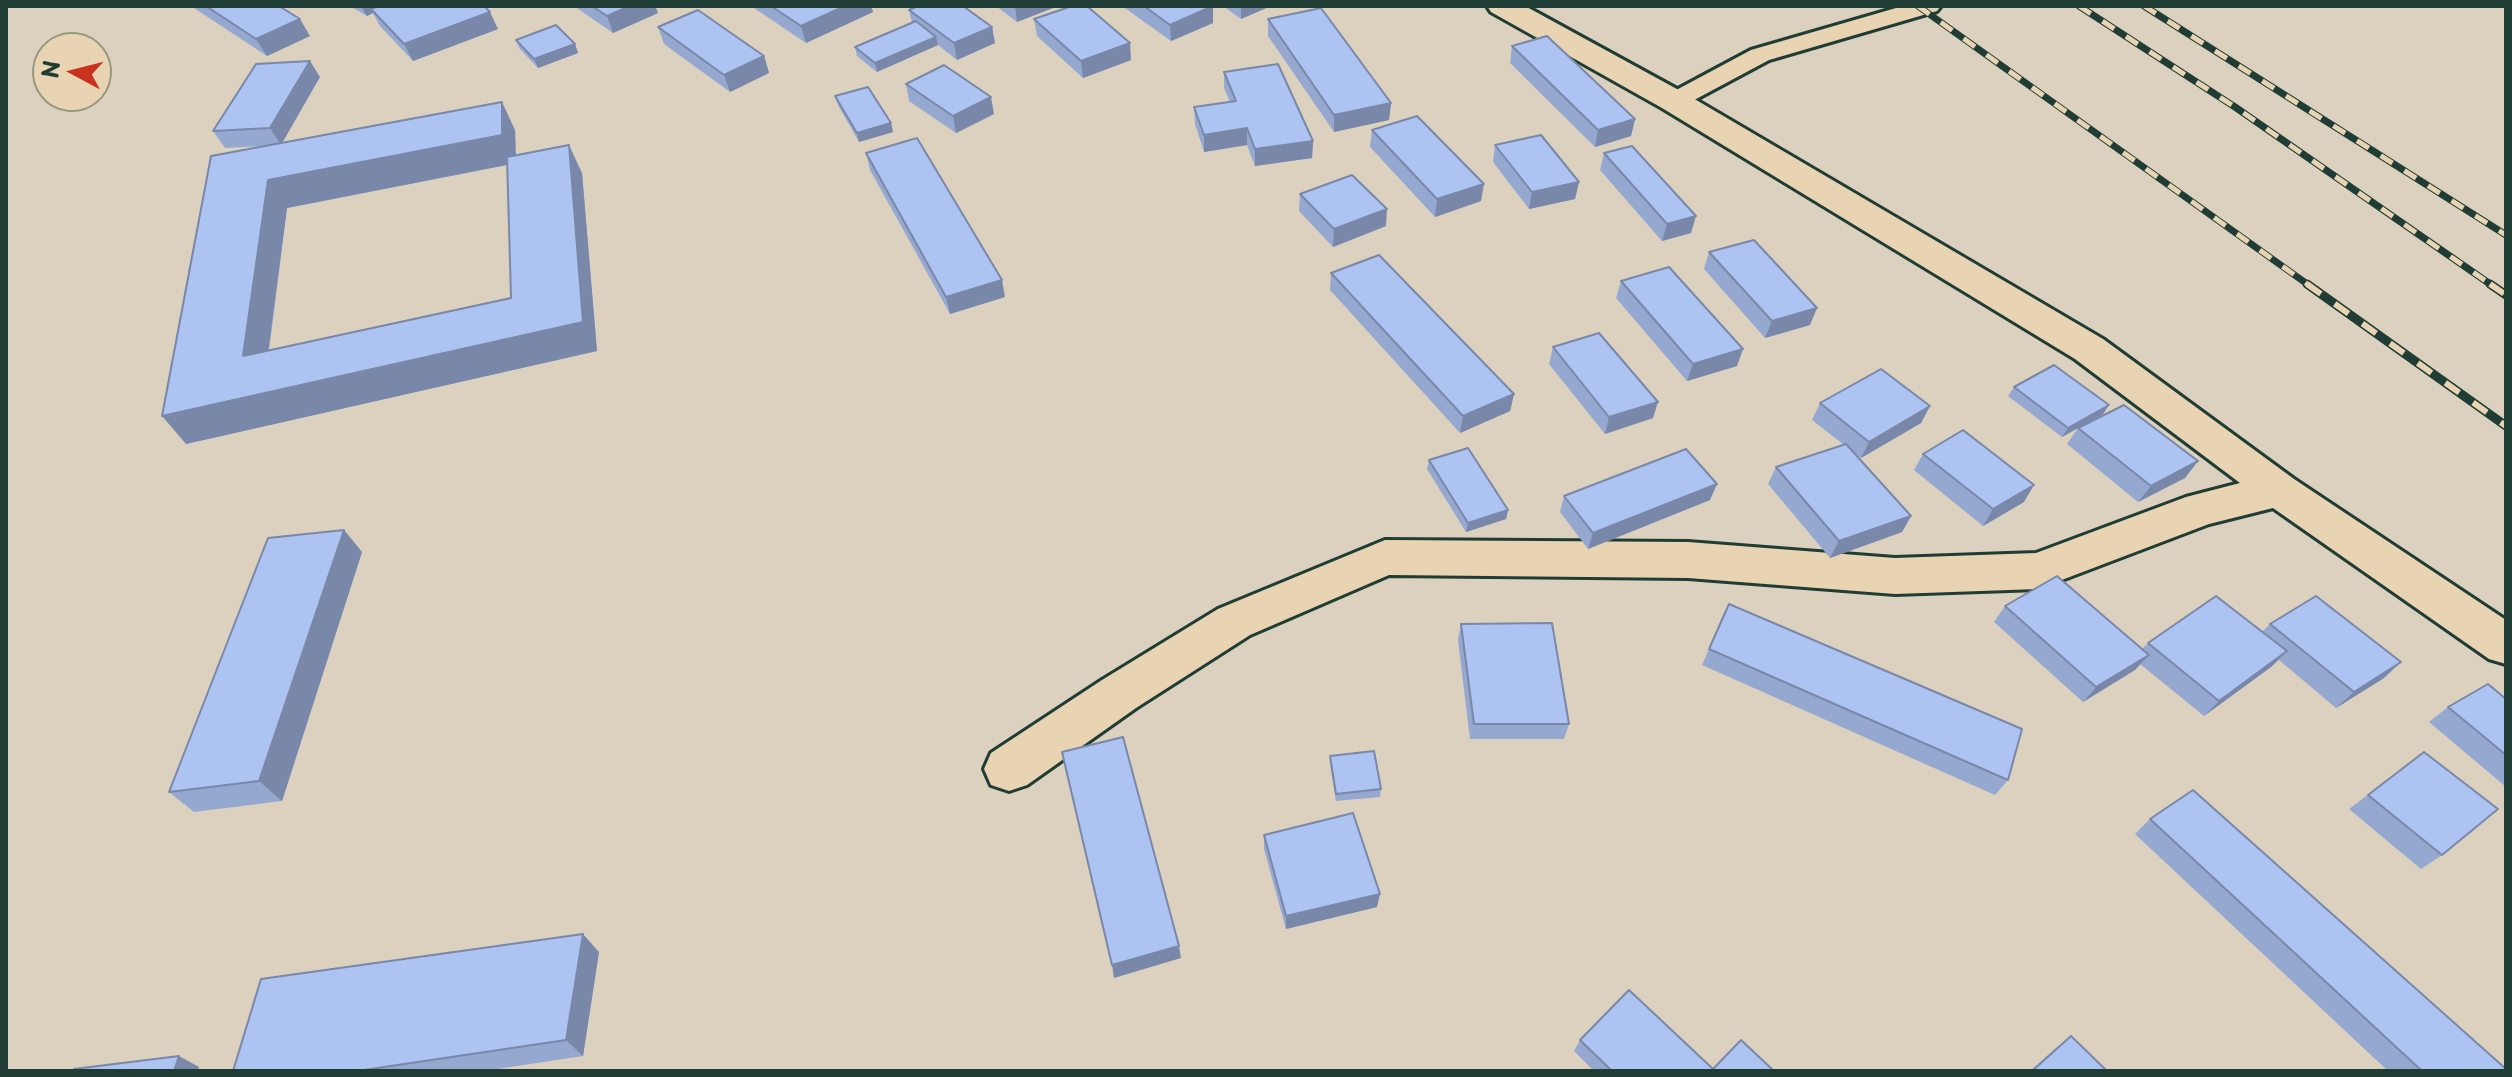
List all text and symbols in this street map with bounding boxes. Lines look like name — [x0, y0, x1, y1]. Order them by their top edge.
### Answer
north arrow — [32, 32, 112, 112]
text: N — [32, 59, 67, 80]

